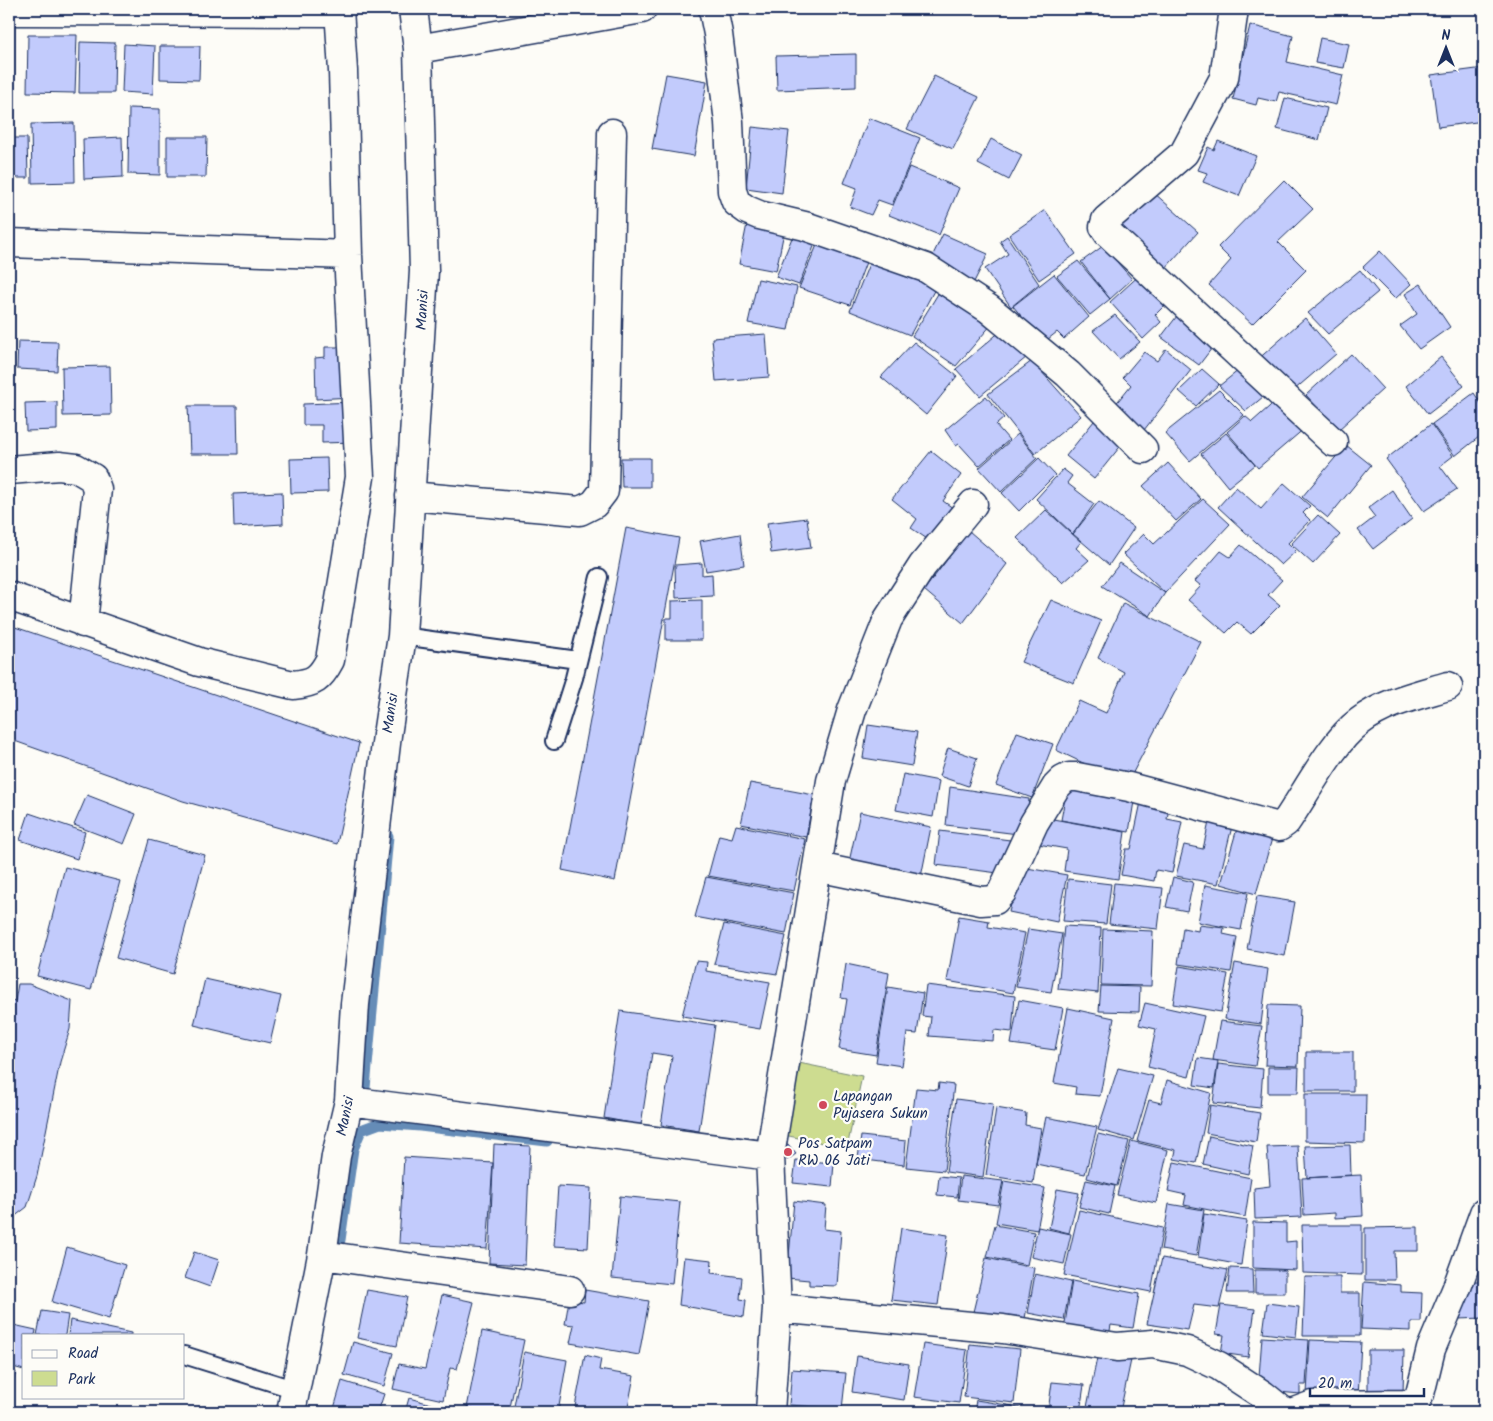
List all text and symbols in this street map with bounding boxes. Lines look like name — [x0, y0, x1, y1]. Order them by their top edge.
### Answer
north arrow — [1420, 22, 1470, 72]
text: N — [1442, 25, 1451, 47]
street label: Manisi — [410, 288, 436, 331]
street label: Manisi — [376, 690, 406, 735]
place label: Lapangan Pujasera Sukun — [833, 1085, 928, 1126]
street label: Manisi — [330, 1093, 362, 1138]
marker: Lapangan Pujasera Sukun — [817, 1099, 829, 1111]
place label: Pos Satpam RW 06 Jati — [798, 1132, 872, 1173]
marker: Pos Satpam RW 06 Jati — [782, 1146, 794, 1158]
legend — [22, 1334, 185, 1398]
text: Road — [68, 1342, 99, 1366]
scale bar — [1310, 1366, 1424, 1398]
text: Park — [68, 1368, 96, 1392]
text: 20 m — [1318, 1372, 1352, 1396]

